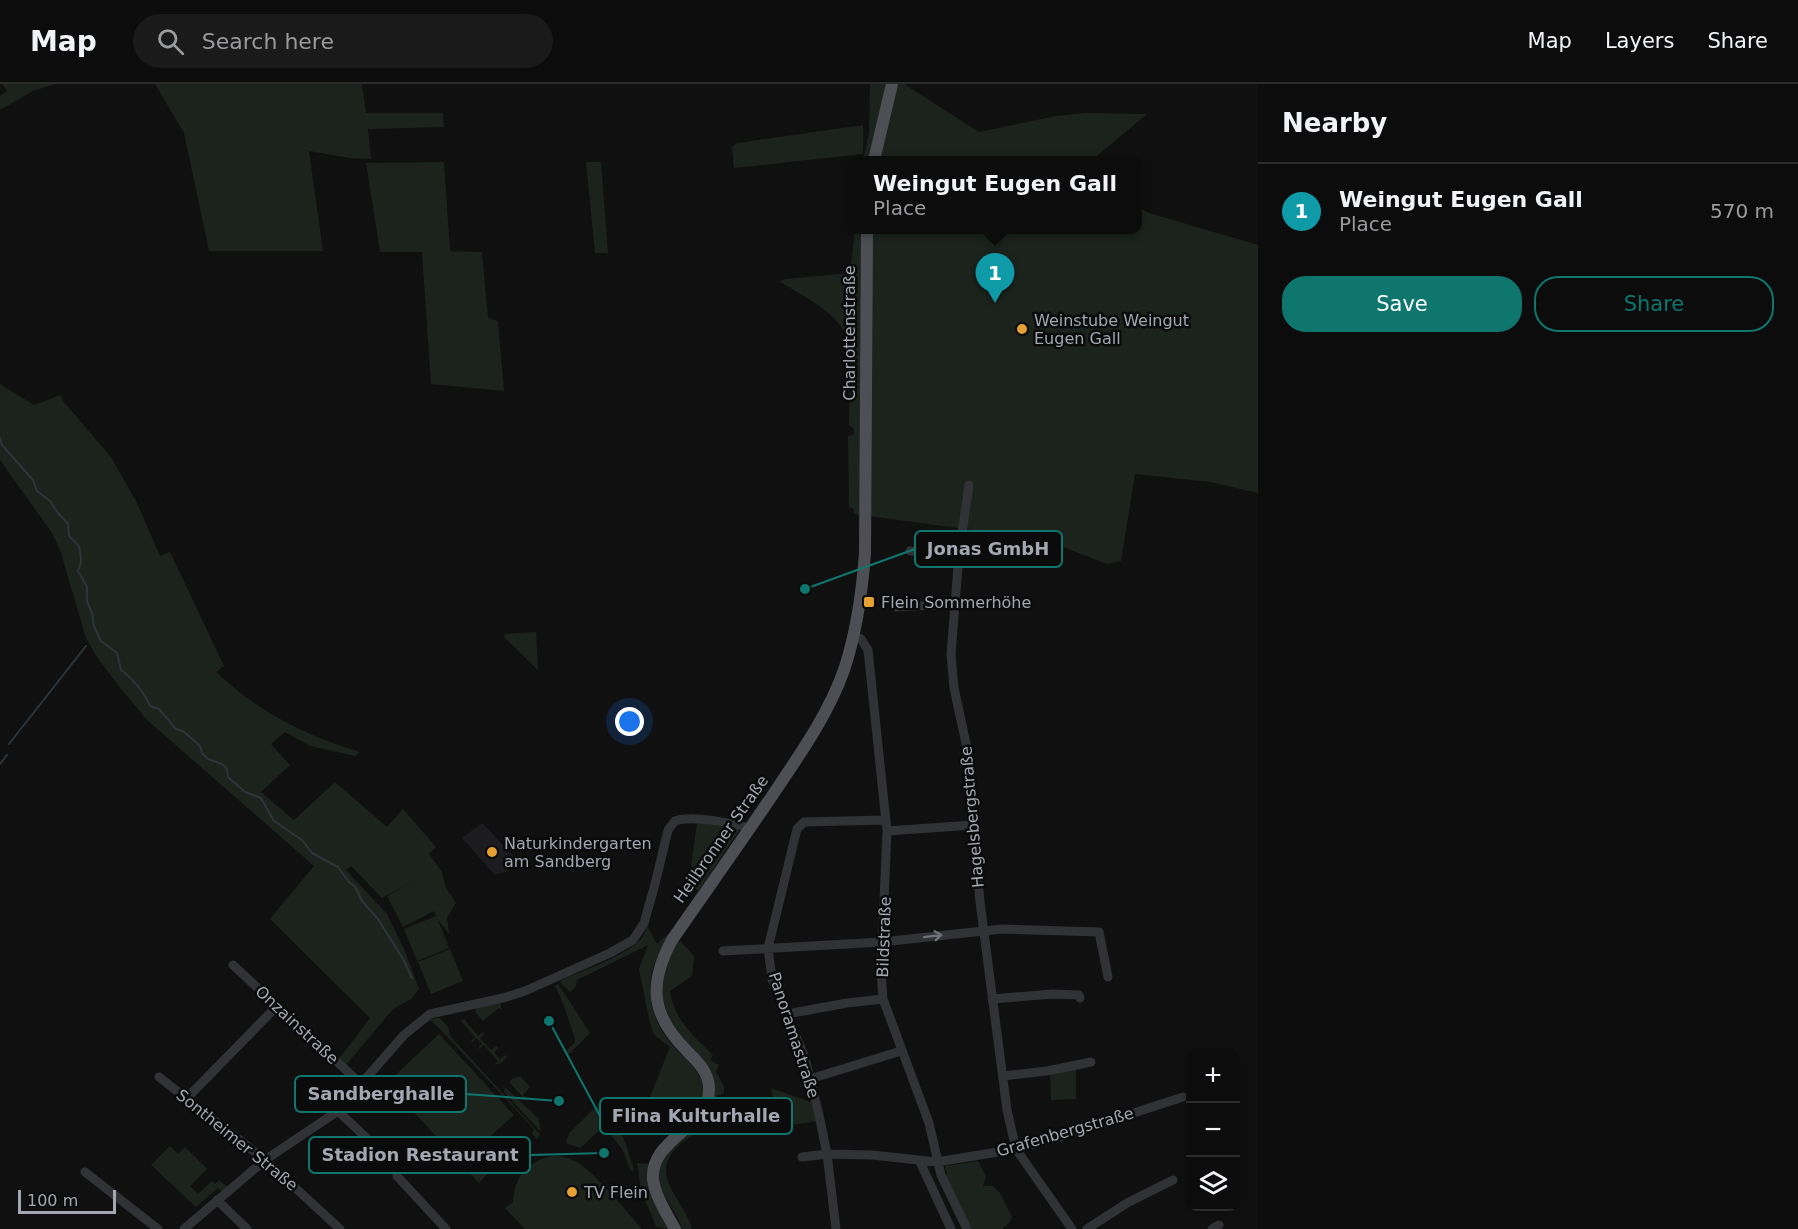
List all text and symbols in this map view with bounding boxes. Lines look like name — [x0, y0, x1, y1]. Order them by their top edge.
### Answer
search box — [133, 14, 553, 68]
text: Map — [30, 25, 97, 58]
icon: search — [154, 25, 187, 58]
text: Search here — [202, 29, 334, 54]
text: Map — [1528, 29, 1572, 53]
text: Layers — [1605, 29, 1674, 53]
text: Share — [1707, 29, 1768, 53]
text: Nearby — [1282, 108, 1387, 138]
popup — [848, 156, 1142, 234]
text: Weingut Eugen Gall — [873, 171, 1117, 196]
text: Weingut Eugen Gall — [1339, 187, 1583, 212]
text: Place — [873, 196, 926, 220]
text: 1 — [1295, 199, 1308, 223]
text: 570 m — [1710, 199, 1774, 223]
text: Place — [1339, 212, 1392, 236]
pin: 1 — [976, 254, 1014, 303]
street label: Charlottenstraße — [840, 265, 859, 401]
button: Save — [1282, 276, 1522, 332]
button: Share — [1534, 276, 1774, 332]
place label: Weinstube Weingut Eugen Gall — [1034, 311, 1189, 348]
marker: Weinstube Weingut Eugen Gall — [1015, 322, 1029, 336]
callout: Jonas GmbH — [915, 531, 1062, 567]
text: Jonas GmbH — [925, 538, 1049, 559]
place label: Flein Sommerhöhe — [881, 593, 1031, 612]
marker: Flein Sommerhöhe — [862, 595, 876, 609]
your location — [615, 707, 644, 736]
street label: Hagelsbergstraße — [956, 745, 988, 889]
street label: Heilbronner Straße — [670, 772, 772, 906]
place label: Naturkindergarten am Sandberg — [504, 834, 652, 871]
marker: Naturkindergarten am Sandberg — [485, 845, 499, 859]
street label: Bildstraße — [873, 896, 895, 978]
one-way arrow — [923, 930, 943, 941]
street label: Panoramastraße — [765, 970, 823, 1100]
street label: Onzainstraße — [252, 982, 342, 1068]
map controls — [1186, 1049, 1240, 1211]
button: + — [1186, 1049, 1240, 1103]
callout: Sandberghalle — [295, 1076, 466, 1112]
text: Sandberghalle — [307, 1083, 455, 1104]
street label: Sontheimer Straße — [172, 1085, 302, 1195]
callout: Flina Kulturhalle — [600, 1098, 792, 1134]
street label: Grafenbergstraße — [994, 1103, 1136, 1161]
button: − — [1186, 1103, 1240, 1157]
text: Flina Kulturhalle — [612, 1105, 780, 1126]
callout: Stadion Restaurant — [309, 1137, 530, 1173]
text: Stadion Restaurant — [321, 1144, 519, 1165]
button: layers — [1186, 1157, 1240, 1211]
place label: TV Flein — [583, 1183, 648, 1202]
marker: TV Flein — [565, 1185, 579, 1199]
scale bar — [18, 1187, 116, 1214]
text: 100 m — [27, 1191, 78, 1210]

